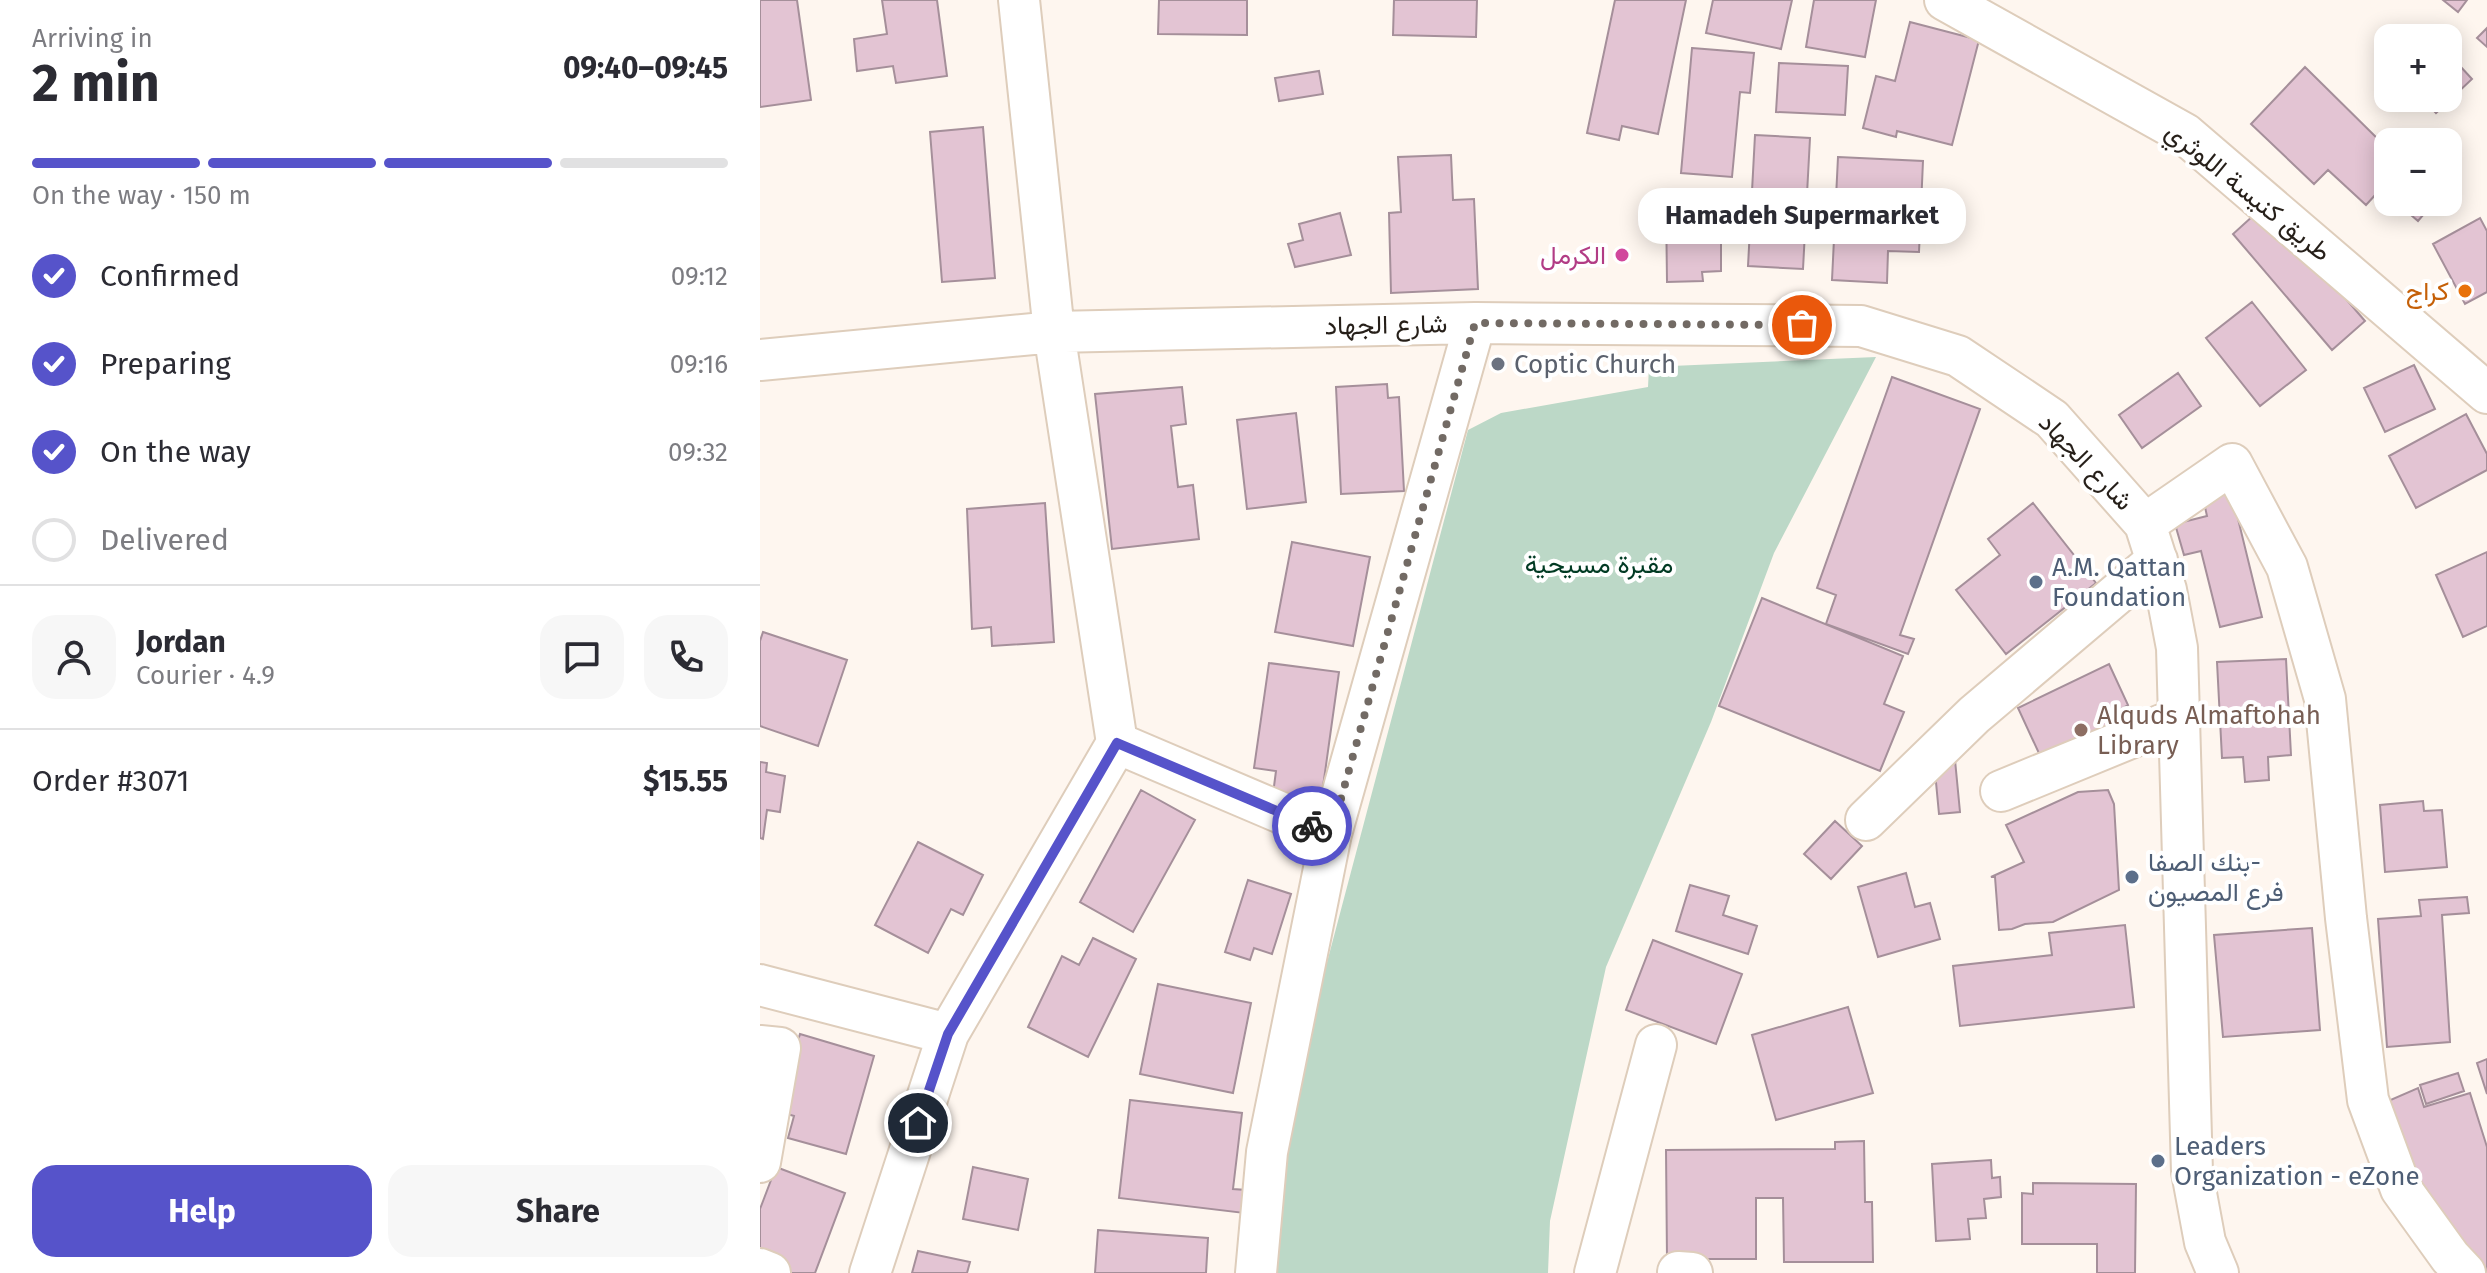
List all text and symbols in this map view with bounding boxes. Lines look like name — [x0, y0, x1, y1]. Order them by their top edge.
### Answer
text: Arriving in — [32, 23, 153, 54]
map controls — [2374, 24, 2462, 216]
button: + — [2374, 24, 2462, 112]
text: 09:40–09:45 — [563, 50, 728, 86]
text: 2 min — [32, 52, 160, 115]
street label: طريق كنيسة اللوثري — [2156, 116, 2337, 272]
button: − — [2374, 128, 2462, 216]
text: On the way · 150 m — [32, 180, 251, 211]
callout: Hamadeh Supermarket — [1638, 189, 1966, 245]
text: Hamadeh Supermarket — [1665, 200, 1939, 231]
place label: الكرمل — [1540, 240, 1606, 271]
marker: الكرمل — [1613, 246, 1631, 264]
icon: check — [32, 254, 76, 298]
text: Confirmed — [100, 258, 240, 294]
text: 09:12 — [671, 261, 728, 292]
place label: كراج — [2406, 276, 2449, 309]
marker: كراج — [2456, 282, 2474, 300]
pin — [1768, 291, 1836, 359]
icon: bag — [1780, 303, 1824, 347]
street label: شارع الجهاد — [1324, 308, 1448, 344]
icon: check — [32, 342, 76, 386]
text: Preparing — [100, 346, 231, 382]
text: 09:16 — [670, 349, 728, 380]
place label: Coptic Church — [1514, 349, 1676, 380]
marker: Coptic Church — [1489, 355, 1507, 373]
street label: شارع الجهاد — [2031, 407, 2140, 518]
icon: check — [32, 430, 76, 474]
text: On the way — [100, 434, 251, 470]
text: 09:32 — [668, 437, 728, 468]
text: Delivered — [100, 522, 229, 558]
park label: مقبرة مسيحية — [1525, 549, 1673, 580]
place label: A.M. Qattan Foundation — [2052, 552, 2186, 613]
marker: A.M. Qattan Foundation — [2027, 573, 2045, 591]
button: person — [32, 615, 116, 699]
button: chat — [540, 615, 624, 699]
button: phone — [644, 615, 728, 699]
text: Jordan — [136, 624, 226, 660]
text: Courier · 4.9 — [136, 660, 275, 691]
place label: Alquds Almaftohah Library — [2097, 700, 2321, 761]
marker: Alquds Almaftohah Library — [2072, 721, 2090, 739]
text: Order #3071 — [32, 763, 189, 799]
text: $15.55 — [643, 763, 728, 799]
courier — [1272, 786, 1352, 866]
icon: bike — [1290, 804, 1334, 848]
place label: بنك الصفا- فرع المصيون — [2148, 847, 2284, 910]
marker: بنك الصفا- فرع المصيون — [2123, 868, 2141, 886]
pin — [884, 1089, 952, 1157]
icon: home — [896, 1101, 940, 1145]
place label: Leaders Organization - eZone — [2174, 1131, 2420, 1192]
marker: Leaders Organization - eZone — [2149, 1152, 2167, 1170]
button: Help — [32, 1165, 372, 1257]
button: Share — [388, 1165, 728, 1257]

